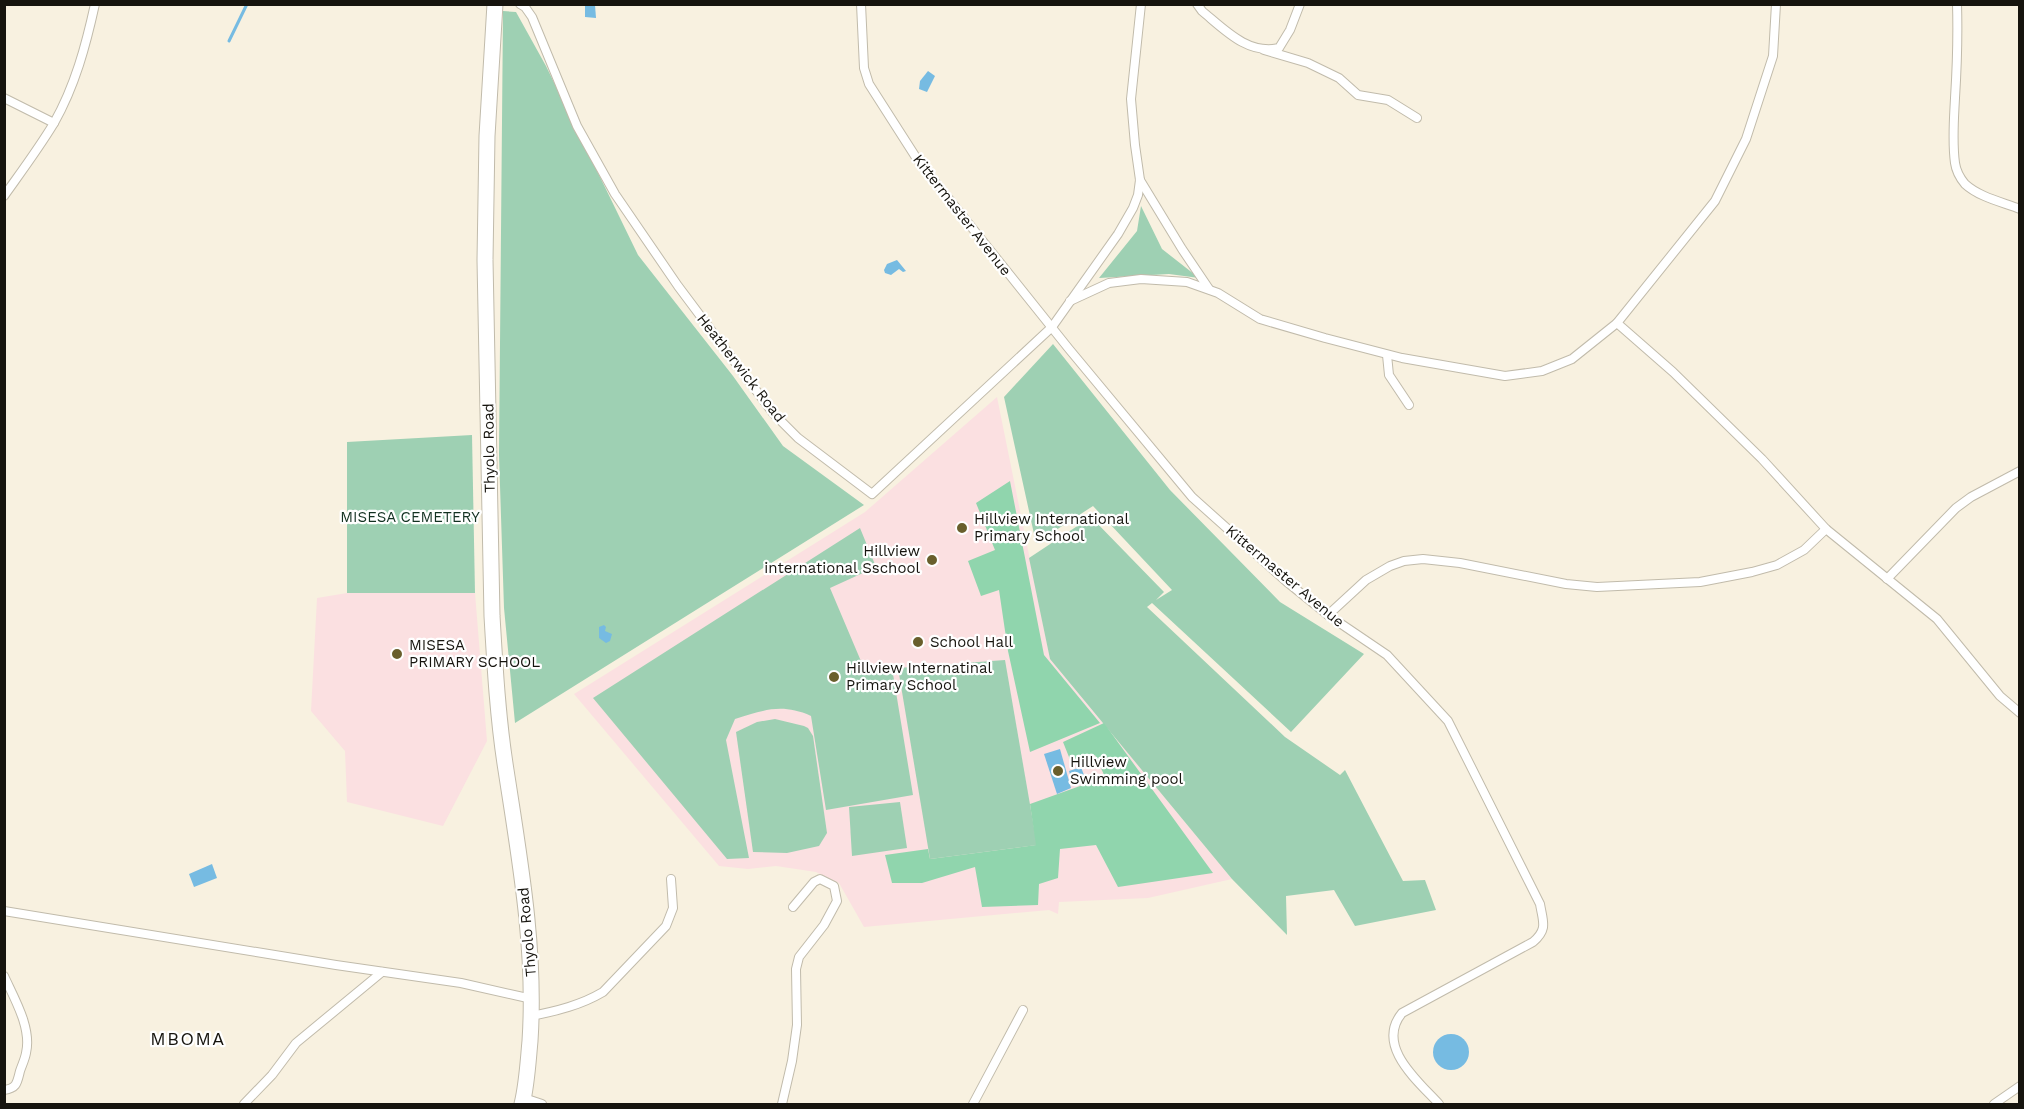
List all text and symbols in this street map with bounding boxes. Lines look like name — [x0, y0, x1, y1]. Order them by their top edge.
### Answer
street label: Kittermaster Avenue — [909, 151, 1015, 279]
street label: Heatherwick Road — [693, 310, 789, 426]
street label: Thyolo Road — [479, 403, 499, 493]
park label: MISESA CEMETERY — [340, 508, 480, 526]
place label: Hillview International Primary School — [974, 510, 1130, 545]
marker: Hillview International Primary School — [955, 521, 969, 535]
street label: Kittermaster Avenue — [1222, 521, 1348, 631]
place label: Hillview international Sschool — [764, 542, 920, 577]
marker: Hillview international Sschool — [925, 553, 939, 567]
place label: School Hall — [930, 633, 1013, 651]
marker: School Hall — [911, 635, 925, 649]
place label: MISESA PRIMARY SCHOOL — [409, 636, 540, 671]
marker: MISESA PRIMARY SCHOOL — [390, 647, 404, 661]
place label: Hillview Internatinal Primary School — [846, 659, 993, 694]
marker: Hillview Internatinal Primary School — [827, 670, 841, 684]
place label: Hillview Swimming pool — [1070, 753, 1184, 788]
marker: Hillview Swimming pool — [1051, 764, 1065, 778]
street label: Thyolo Road — [514, 886, 540, 978]
district label: MBOMA — [150, 1028, 226, 1049]

